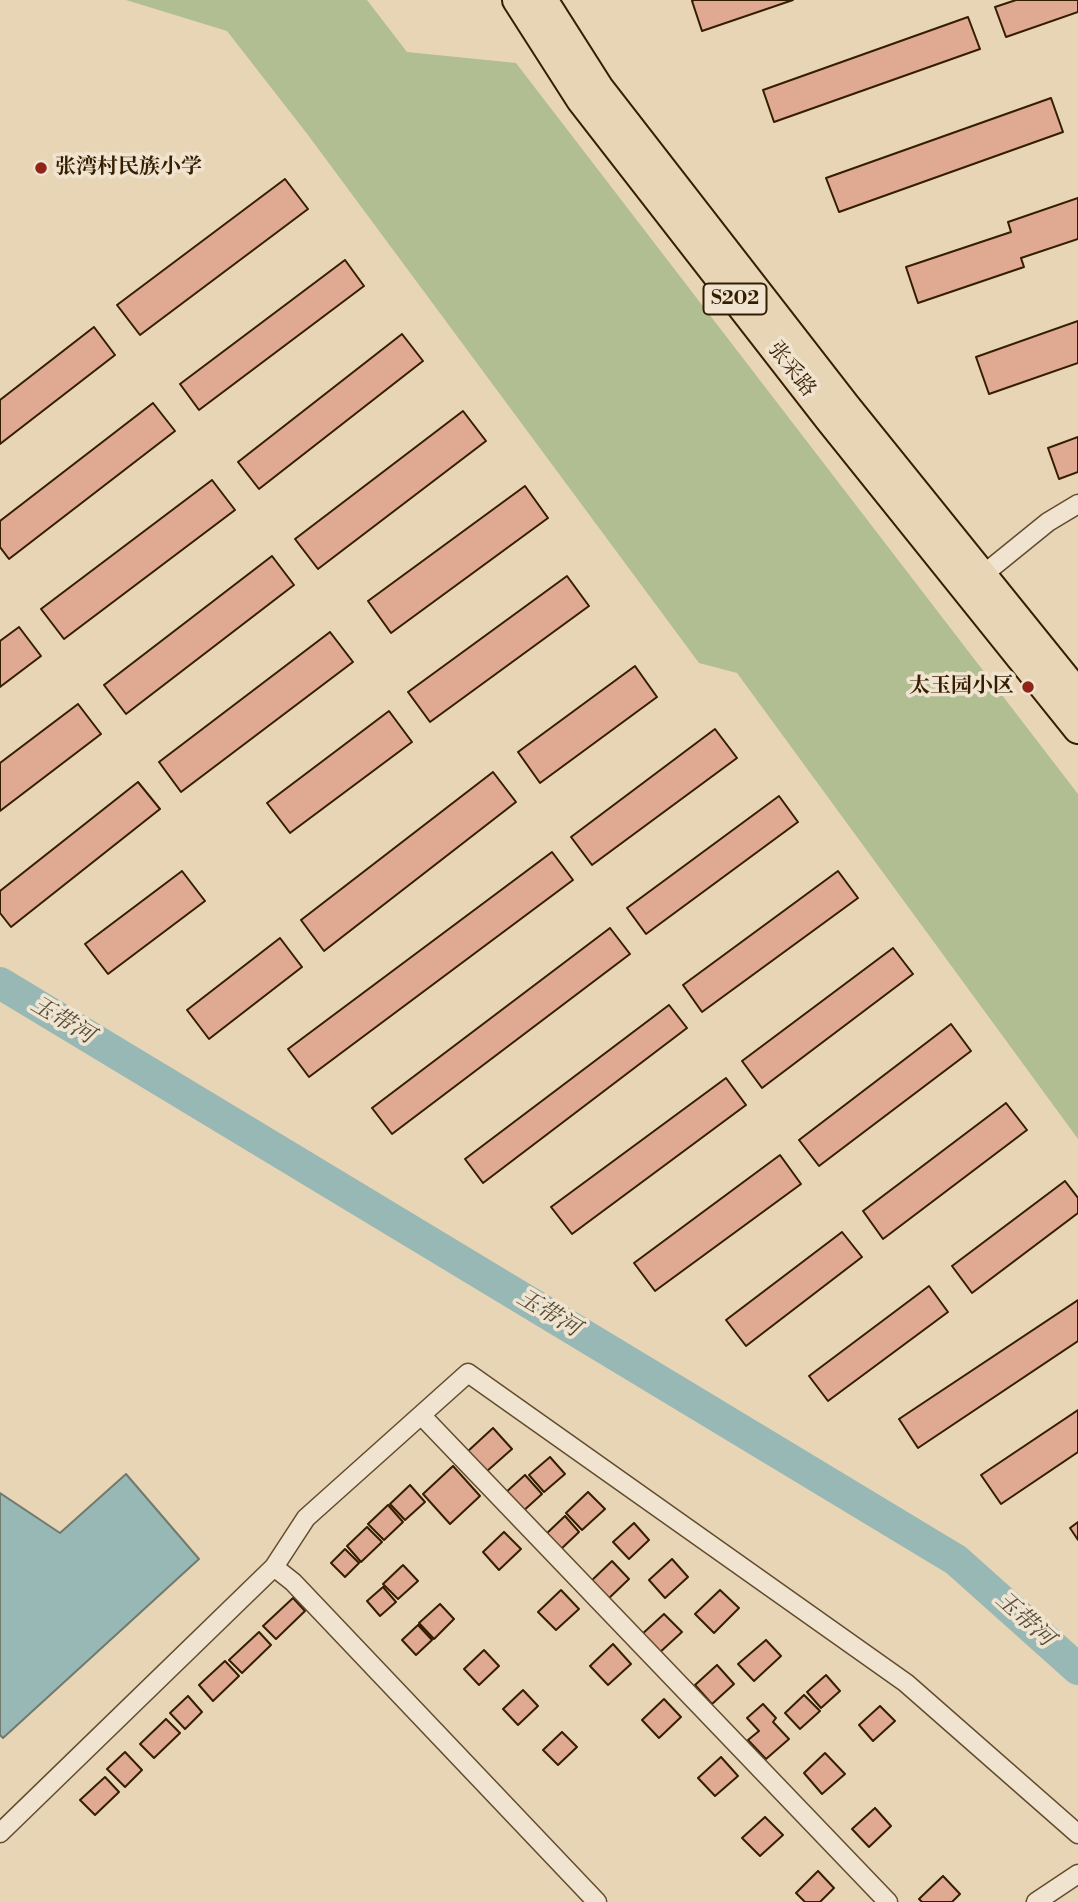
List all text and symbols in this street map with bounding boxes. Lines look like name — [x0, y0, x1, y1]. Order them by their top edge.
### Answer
place label: 张湾村民族小学 — [55, 155, 202, 181]
marker: 张湾村民族小学 — [33, 160, 49, 176]
road number: S202 — [704, 284, 766, 314]
street label: 张采路 — [762, 337, 820, 403]
place label: 太玉园小区 — [909, 674, 1014, 700]
marker: 太玉园小区 — [1020, 679, 1036, 695]
water label: 玉带河 — [25, 991, 99, 1051]
water label: 玉带河 — [511, 1284, 585, 1344]
water label: 玉带河 — [989, 1587, 1059, 1653]

